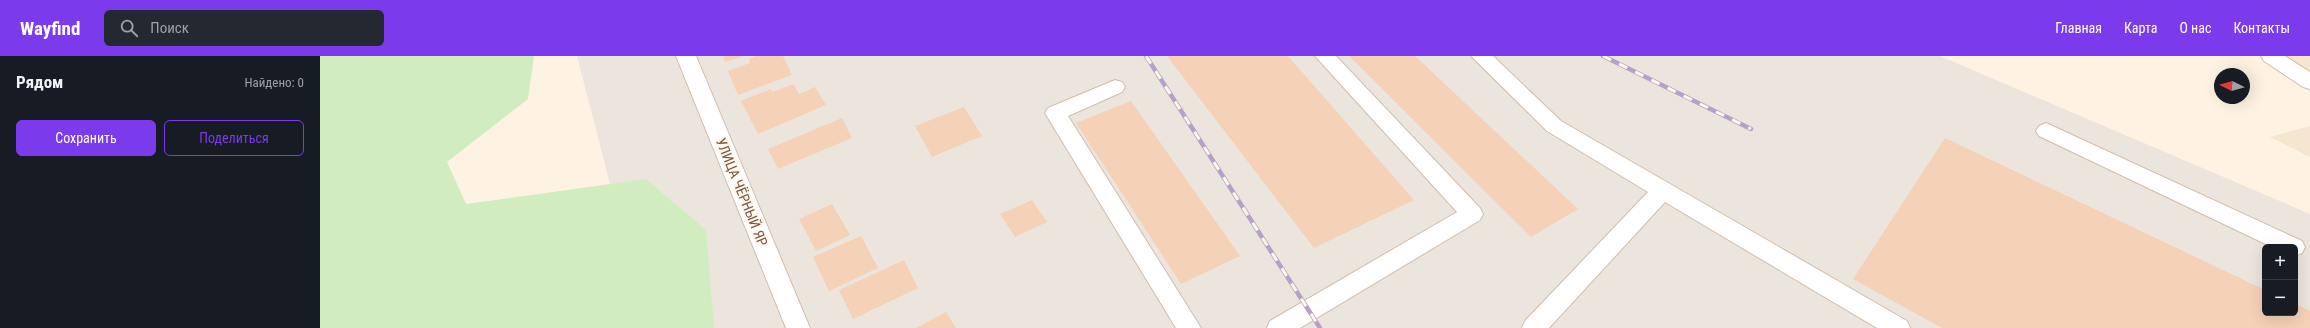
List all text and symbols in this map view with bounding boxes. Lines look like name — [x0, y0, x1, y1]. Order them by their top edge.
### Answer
search box — [104, 10, 384, 46]
text: Wayfind — [20, 17, 80, 40]
icon: search — [118, 17, 140, 39]
text: Поиск — [150, 19, 189, 37]
text: Главная — [2055, 20, 2102, 36]
text: Карта — [2124, 20, 2157, 36]
text: О нас — [2179, 20, 2211, 36]
text: Контакты — [2233, 20, 2290, 36]
north arrow — [2214, 68, 2250, 104]
text: Рядом — [16, 72, 63, 92]
text: Найдено: 0 — [244, 75, 304, 90]
button: Сохранить — [16, 120, 156, 156]
button: Поделиться — [164, 120, 304, 156]
street label: УЛИЦА ЧЁРНЫЙ ЯР — [713, 136, 771, 248]
map controls — [2262, 244, 2298, 316]
button: + — [2262, 244, 2298, 280]
button: − — [2262, 280, 2298, 316]

